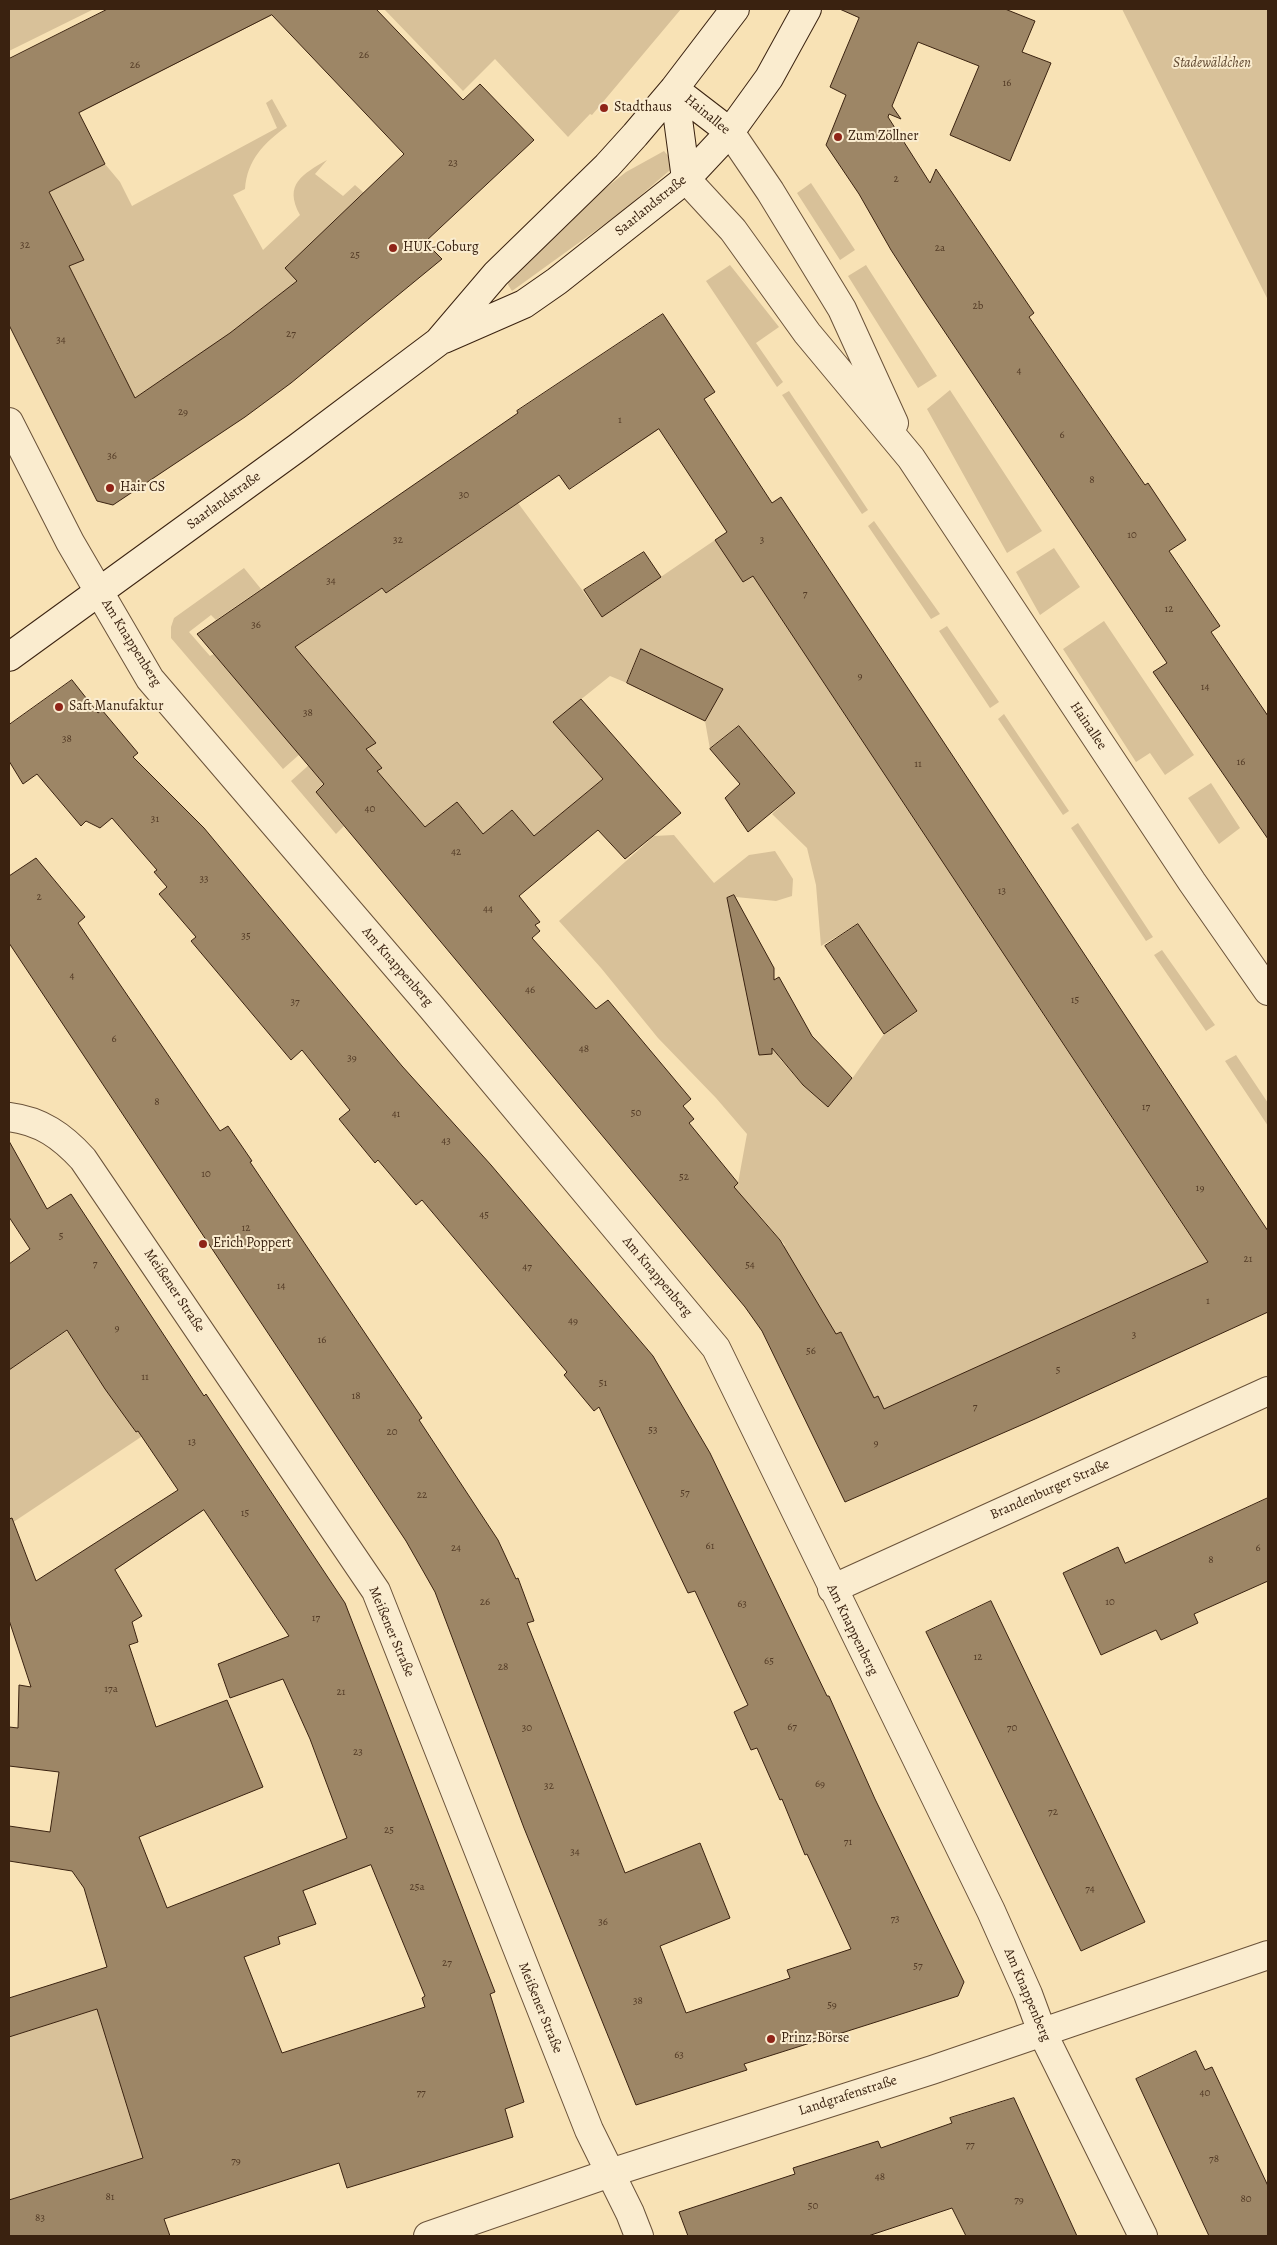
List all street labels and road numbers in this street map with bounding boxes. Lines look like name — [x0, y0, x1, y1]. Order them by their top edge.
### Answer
street label: Hainallee — [681, 91, 733, 139]
street label: Saarlandstraße — [612, 172, 690, 240]
street label: Saarlandstraße — [184, 469, 264, 533]
street label: Am Knappenberg — [97, 596, 165, 690]
street label: Hainallee — [1066, 699, 1110, 753]
street label: Am Knappenberg — [358, 924, 436, 1010]
street label: Am Knappenberg — [618, 1233, 696, 1321]
street label: Meißener Straße — [140, 1246, 208, 1336]
street label: Brandenburger Straße — [988, 1456, 1112, 1524]
street label: Am Knappenberg — [823, 1581, 881, 1679]
street label: Meißener Straße — [364, 1584, 418, 1680]
street label: Am Knappenberg — [1000, 1946, 1054, 2044]
street label: Meißener Straße — [514, 1960, 566, 2056]
street label: Landgrafenstraße — [797, 2072, 899, 2120]

